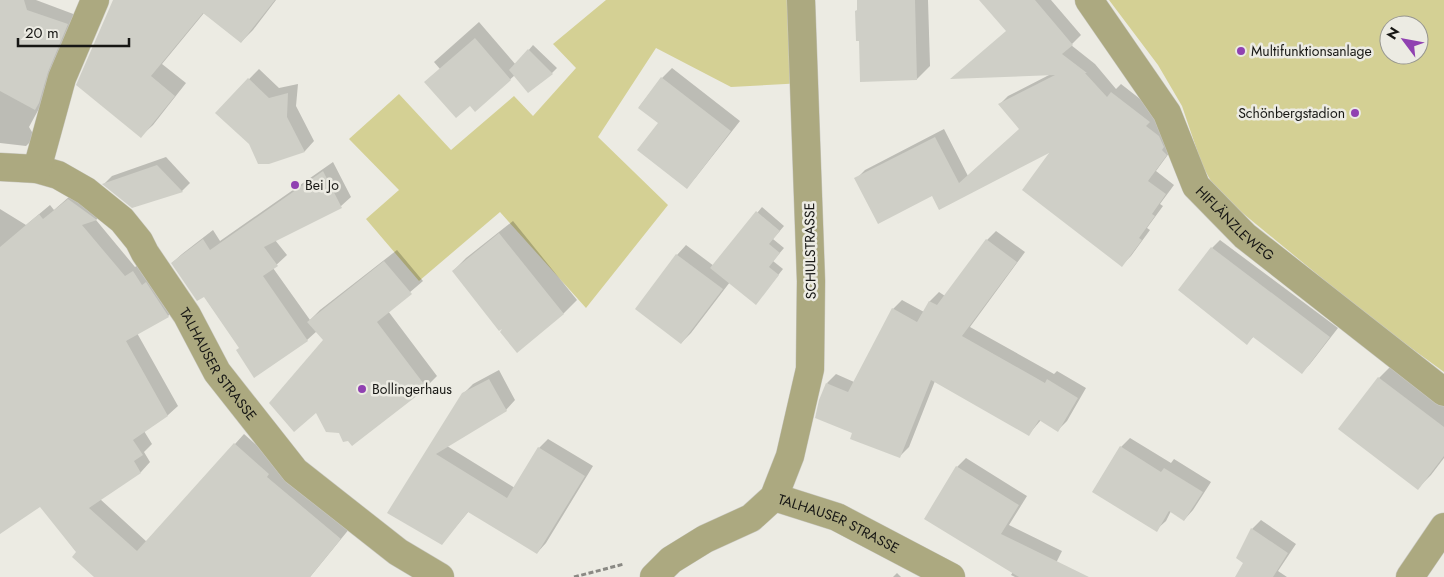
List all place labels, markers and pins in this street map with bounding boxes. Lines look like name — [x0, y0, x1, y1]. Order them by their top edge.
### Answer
place label: Multifunktionsanlage — [1251, 41, 1372, 61]
marker: Multifunktionsanlage — [1235, 45, 1247, 57]
place label: Schönbergstadion — [1238, 103, 1345, 123]
marker: Schönbergstadion — [1349, 107, 1361, 119]
place label: Bei Jo — [305, 175, 339, 195]
marker: Bei Jo — [289, 179, 301, 191]
place label: Bollingerhaus — [372, 379, 452, 399]
marker: Bollingerhaus — [356, 383, 368, 395]

